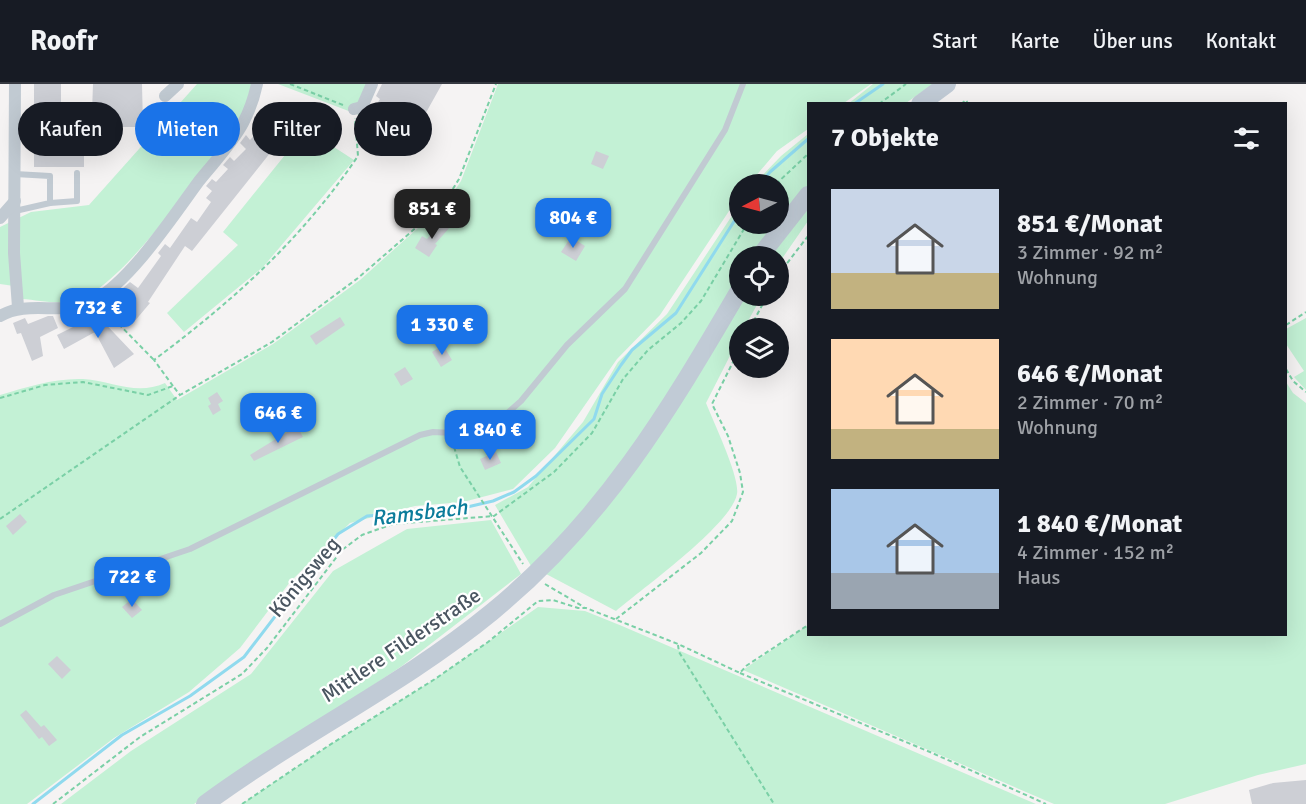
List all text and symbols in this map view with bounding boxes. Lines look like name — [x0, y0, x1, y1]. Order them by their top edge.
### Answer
text: Roofr — [30, 24, 98, 58]
text: Start — [932, 28, 977, 54]
text: Karte — [1010, 28, 1059, 54]
text: Über uns — [1092, 28, 1173, 54]
text: Kontakt — [1206, 28, 1276, 54]
chip: Kaufen — [18, 102, 123, 156]
chip: Mieten — [135, 102, 240, 156]
chip: Filter — [252, 102, 342, 156]
chip: Neu — [354, 102, 432, 156]
text: 7 Objekte — [831, 122, 939, 154]
icon: filters — [1230, 122, 1263, 155]
north arrow — [729, 174, 789, 234]
map controls — [729, 174, 789, 378]
pin: 851 € — [390, 189, 474, 240]
text: 851 € — [408, 196, 456, 221]
pin: 804 € — [531, 198, 615, 249]
text: 804 € — [549, 205, 597, 230]
text: 851 €/Monat — [1017, 208, 1163, 240]
icon: home — [879, 213, 951, 285]
text: 3 Zimmer · 92 m² — [1017, 240, 1163, 265]
button: locate — [729, 246, 789, 306]
text: Wohnung — [1017, 265, 1098, 290]
pin: 732 € — [56, 288, 140, 339]
text: 732 € — [74, 295, 122, 320]
pin: 1 330 € — [387, 305, 497, 356]
text: 1 330 € — [411, 312, 473, 337]
button: layers — [729, 318, 789, 378]
text: 646 €/Monat — [1017, 358, 1163, 390]
icon: home — [879, 363, 951, 435]
text: 2 Zimmer · 70 m² — [1017, 390, 1163, 415]
pin: 646 € — [236, 393, 320, 444]
text: 646 € — [254, 400, 302, 425]
pin: 1 840 € — [435, 410, 545, 461]
text: Wohnung — [1017, 415, 1098, 440]
text: 1 840 € — [459, 417, 521, 442]
water label: Ramsbach — [370, 493, 470, 532]
text: 1 840 €/Monat — [1017, 508, 1182, 540]
icon: home — [879, 513, 951, 585]
street label: Königsweg — [263, 531, 345, 623]
text: 4 Zimmer · 152 m² — [1017, 540, 1174, 565]
pin: 722 € — [90, 557, 174, 608]
text: 722 € — [108, 564, 156, 589]
text: Haus — [1017, 565, 1060, 590]
street label: Mittlere Filderstraße — [316, 582, 486, 708]

